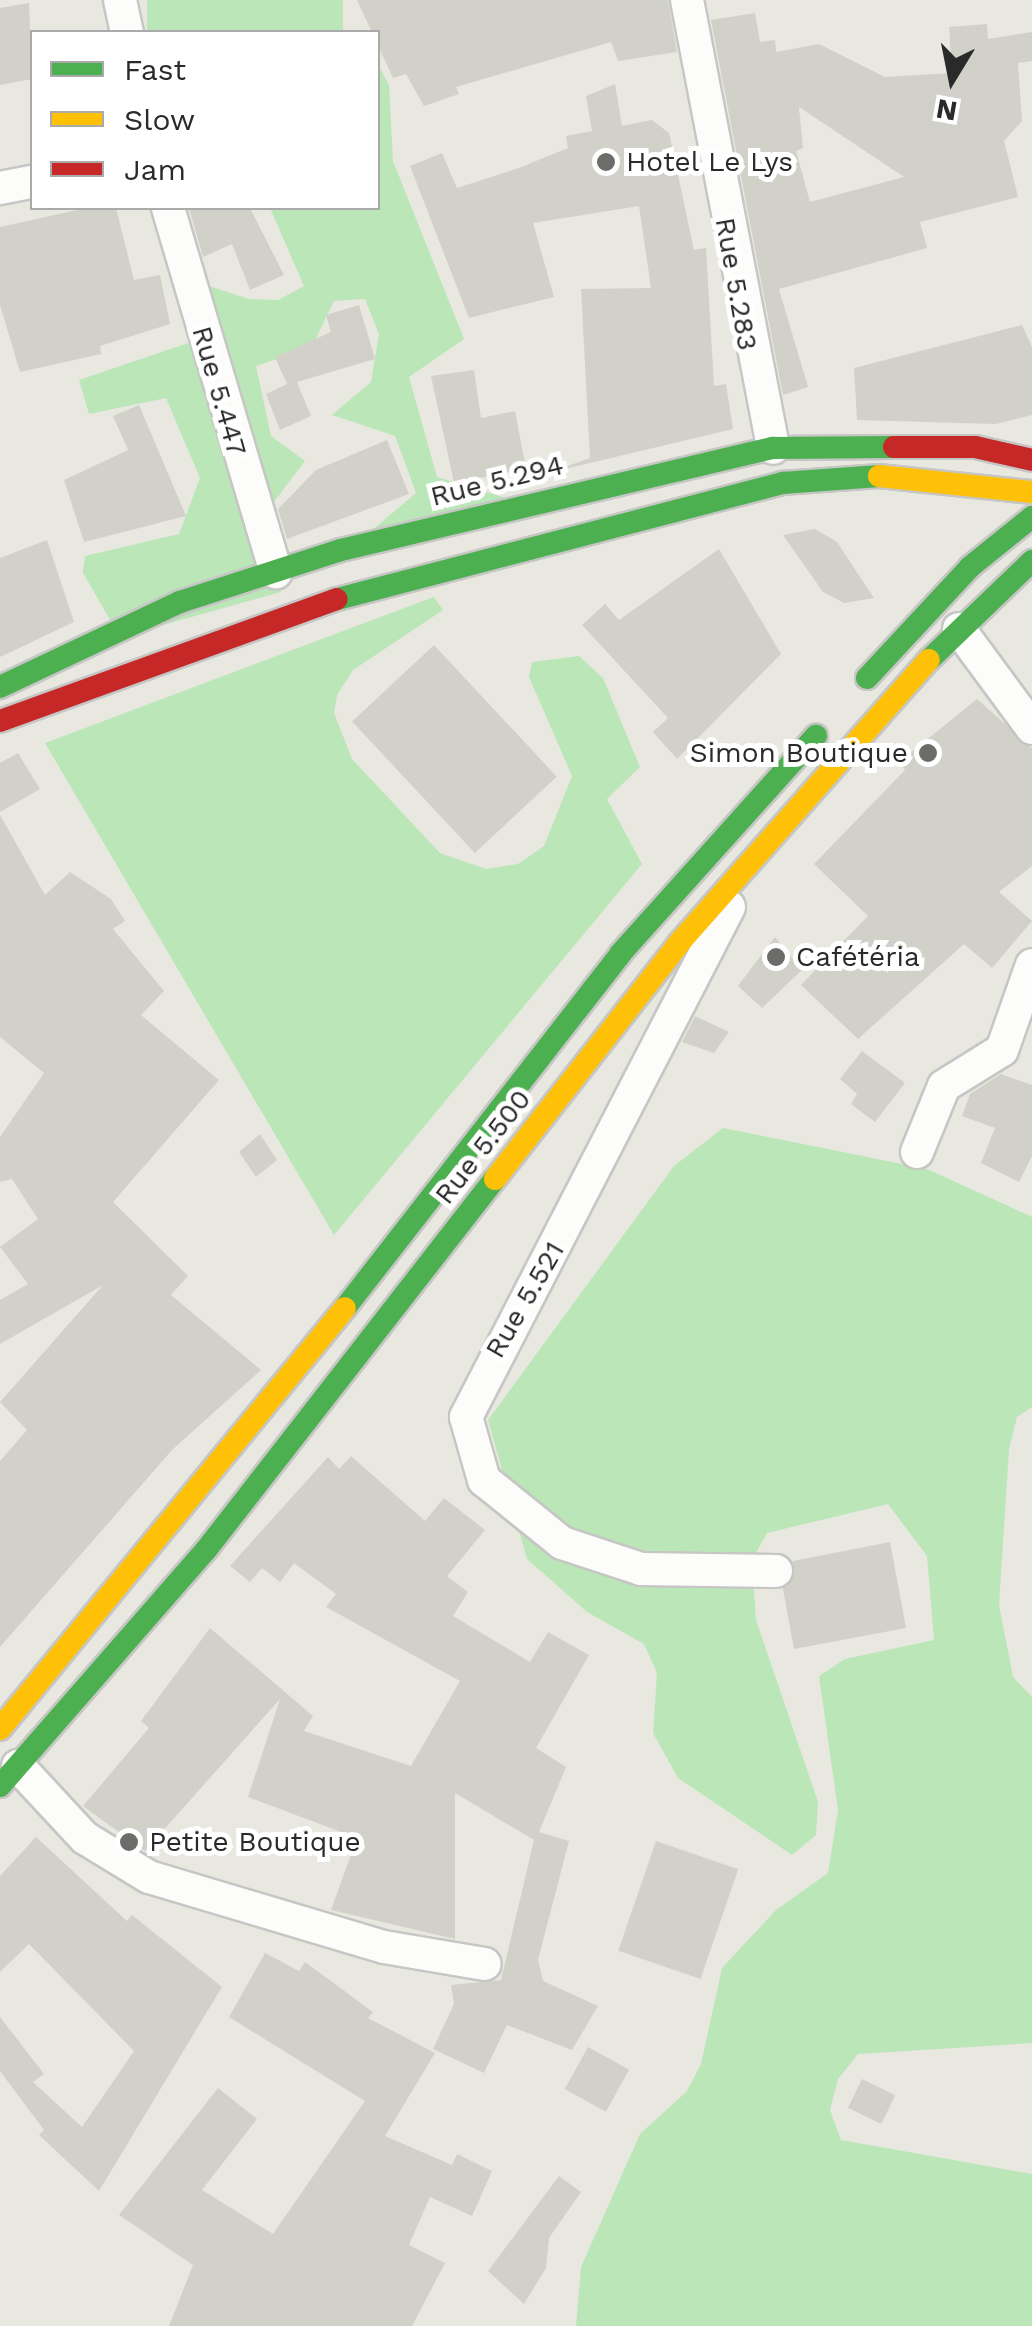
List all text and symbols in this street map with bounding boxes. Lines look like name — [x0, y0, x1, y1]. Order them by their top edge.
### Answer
legend — [30, 30, 380, 210]
north arrow — [902, 30, 1002, 130]
text: Fast — [124, 52, 186, 87]
text: N — [934, 92, 960, 128]
text: Slow — [124, 102, 195, 137]
place label: Hotel Le Lys — [626, 145, 794, 179]
marker: Hotel Le Lys — [595, 151, 617, 173]
text: Jam — [124, 152, 186, 187]
street label: Rue 5.283 — [708, 215, 764, 353]
street label: Rue 5.447 — [184, 322, 254, 460]
street label: Rue 5.294 — [427, 448, 567, 514]
place label: Simon Boutique — [690, 736, 908, 770]
marker: Simon Boutique — [917, 742, 939, 764]
place label: Cafétéria — [796, 940, 920, 974]
marker: Cafétéria — [765, 946, 787, 968]
street label: Rue 5.500 — [428, 1083, 538, 1211]
street label: Rue 5.521 — [478, 1236, 572, 1364]
place label: Petite Boutique — [149, 1825, 361, 1859]
marker: Petite Boutique — [118, 1831, 140, 1853]

